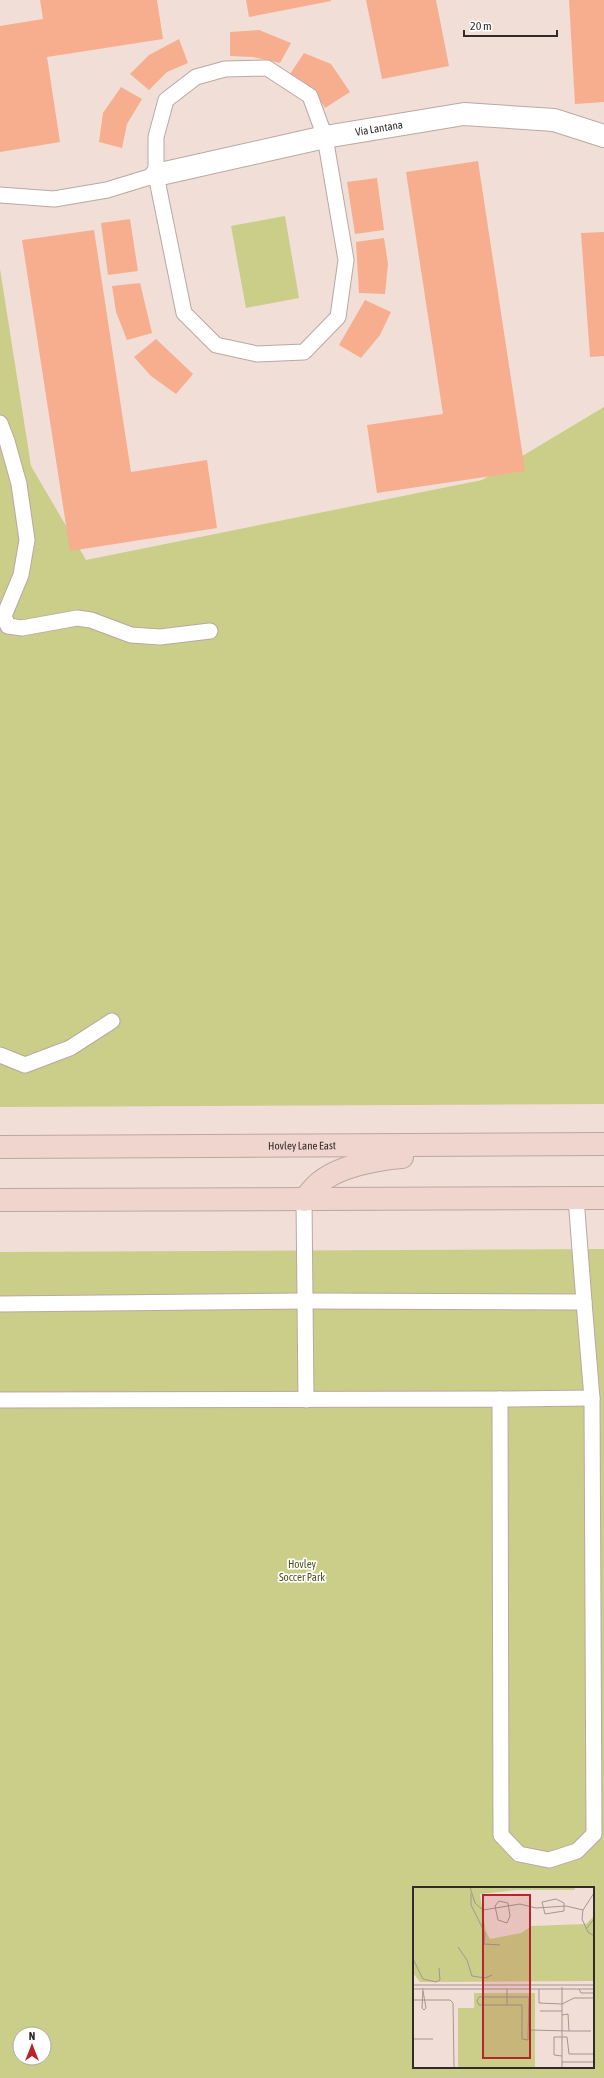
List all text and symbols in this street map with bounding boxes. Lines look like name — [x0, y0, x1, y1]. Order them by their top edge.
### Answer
scale bar — [464, 12, 557, 38]
text: 20 m — [470, 19, 492, 33]
street label: Via Lantana — [354, 118, 404, 138]
street label: Hovley Lane East — [268, 1139, 336, 1152]
park label: Hovley Soccer Park — [279, 1558, 325, 1583]
inset map — [413, 1887, 594, 2068]
north arrow — [12, 2026, 52, 2066]
text: N — [29, 2030, 35, 2042]

